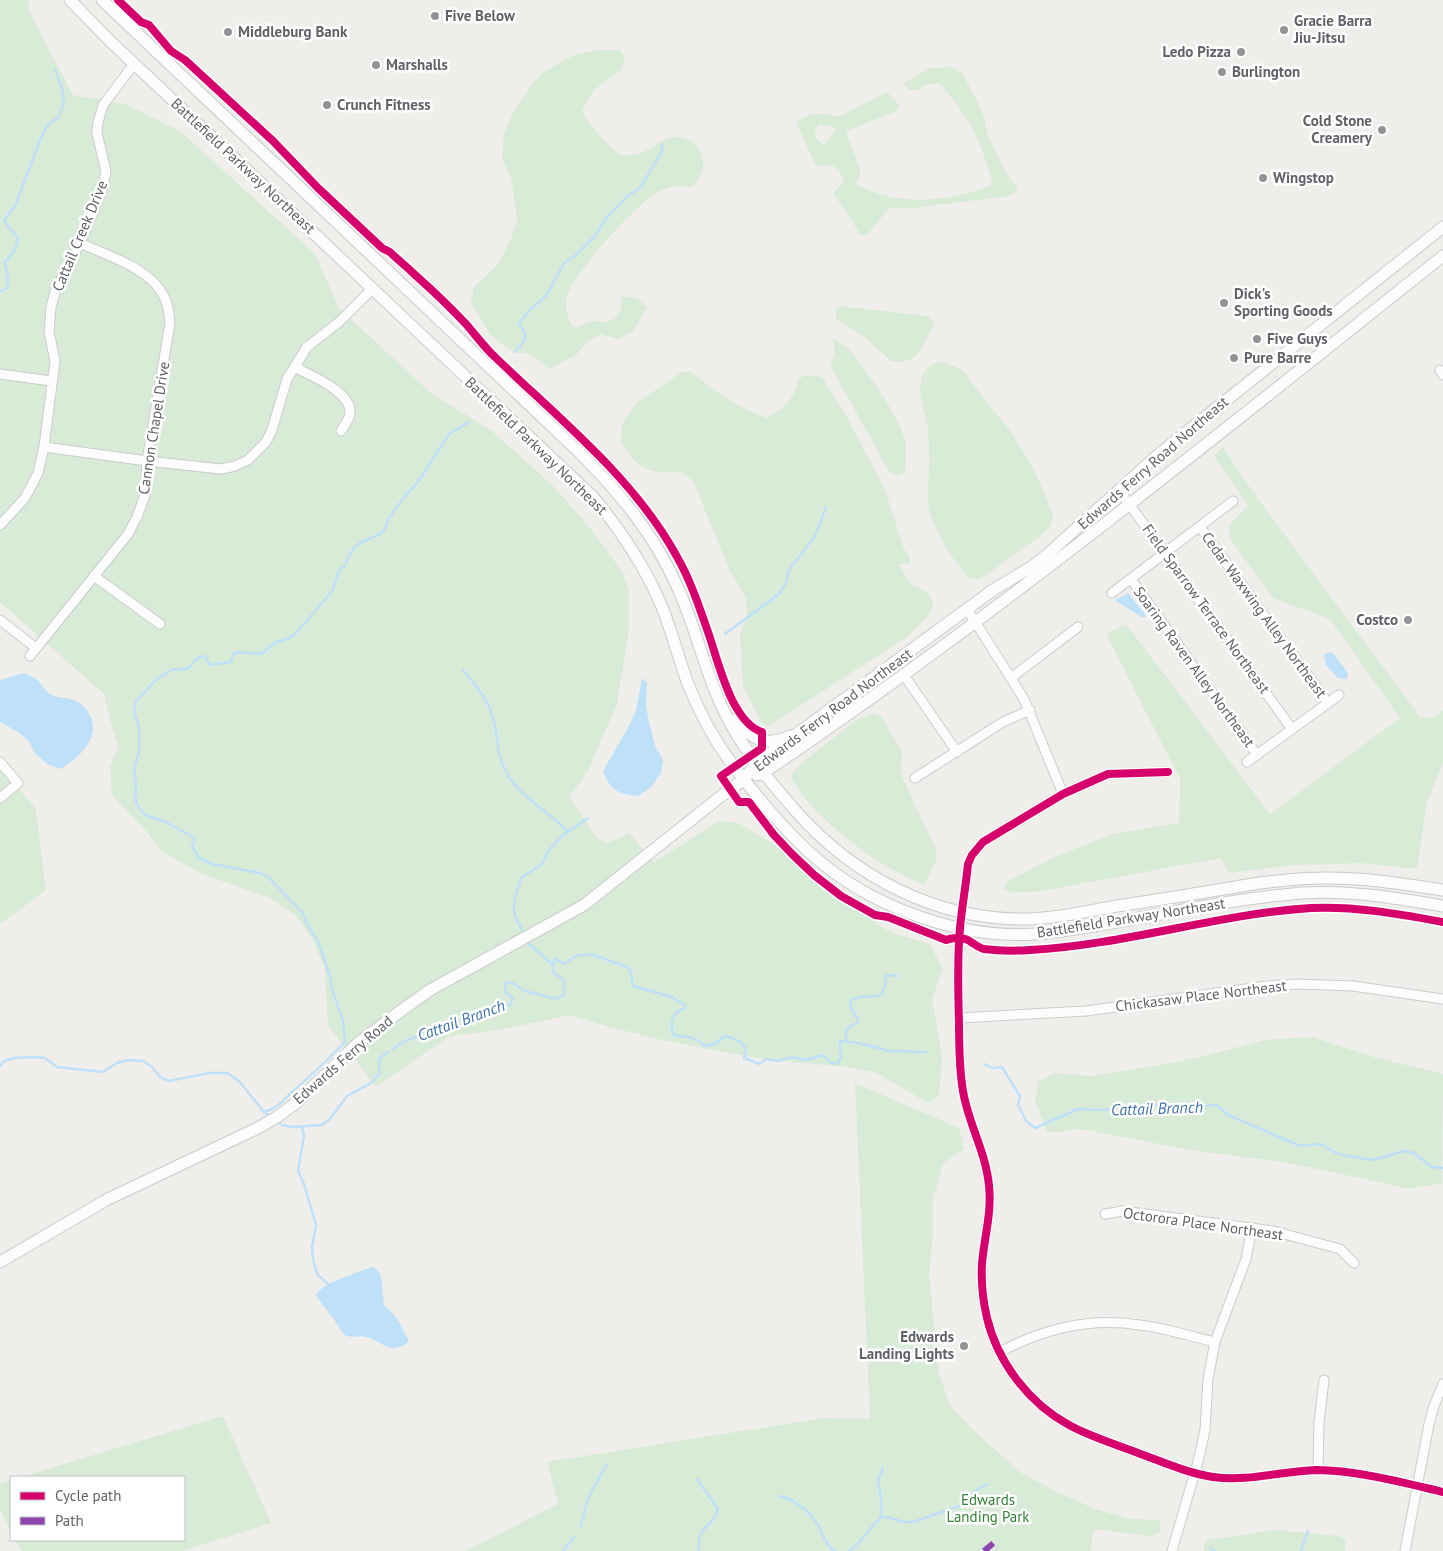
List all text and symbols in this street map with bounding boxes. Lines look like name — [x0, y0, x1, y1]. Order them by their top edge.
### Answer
place label: Five Below — [445, 6, 515, 25]
marker: Five Below — [429, 10, 441, 22]
place label: Gracie Barra Jiu-Jitsu — [1293, 11, 1372, 47]
place label: Middleburg Bank — [238, 22, 348, 41]
marker: Gracie Barra Jiu-Jitsu — [1278, 24, 1290, 36]
marker: Middleburg Bank — [222, 26, 234, 38]
place label: Ledo Pizza — [1162, 42, 1231, 61]
marker: Ledo Pizza — [1235, 46, 1247, 58]
place label: Marshalls — [386, 55, 448, 74]
marker: Marshalls — [370, 59, 382, 71]
place label: Burlington — [1232, 62, 1300, 81]
marker: Burlington — [1216, 66, 1228, 78]
street label: Battlefield Parkway Northeast — [167, 94, 319, 238]
place label: Crunch Fitness — [337, 95, 431, 114]
marker: Crunch Fitness — [321, 99, 333, 111]
place label: Cold Stone Creamery — [1303, 111, 1373, 147]
marker: Cold Stone Creamery — [1376, 124, 1388, 136]
place label: Wingstop — [1273, 168, 1334, 187]
marker: Wingstop — [1257, 172, 1269, 184]
street label: Cattail Creek Drive — [48, 178, 111, 294]
place label: Dick's Sporting Goods — [1234, 284, 1333, 320]
marker: Dick's Sporting Goods — [1218, 297, 1230, 309]
place label: Five Guys — [1267, 329, 1328, 348]
marker: Five Guys — [1251, 333, 1263, 345]
place label: Pure Barre — [1244, 348, 1312, 367]
marker: Pure Barre — [1228, 352, 1240, 364]
street label: Cannon Chapel Drive — [134, 360, 173, 496]
street label: Battlefield Parkway Northeast — [461, 373, 611, 519]
street label: Edwards Ferry Road Northeast — [1073, 392, 1232, 533]
street label: Field Sparrow Terrace Northeast — [1139, 520, 1274, 697]
street label: Cedar Waxwing Alley Northeast — [1198, 528, 1331, 701]
street label: Soaring Raven Alley Northeast — [1130, 583, 1259, 751]
place label: Costco — [1356, 610, 1398, 629]
marker: Costco — [1402, 614, 1414, 626]
street label: Edwards Ferry Road Northeast — [750, 644, 916, 775]
street label: Battlefield Parkway Northeast — [1035, 893, 1226, 942]
street label: Chickasaw Place Northeast — [1114, 976, 1288, 1015]
water label: Cattail Branch — [414, 995, 508, 1045]
street label: Edwards Ferry Road — [289, 1011, 396, 1108]
water label: Cattail Branch — [1111, 1096, 1203, 1120]
street label: Octorora Place Northeast — [1122, 1203, 1284, 1244]
place label: Edwards Landing Lights — [859, 1327, 954, 1363]
marker: Edwards Landing Lights — [958, 1340, 970, 1352]
legend — [10, 1476, 185, 1541]
text: Cycle path — [55, 1486, 121, 1505]
park label: Edwards Landing Park — [946, 1490, 1030, 1526]
text: Path — [55, 1511, 84, 1530]

